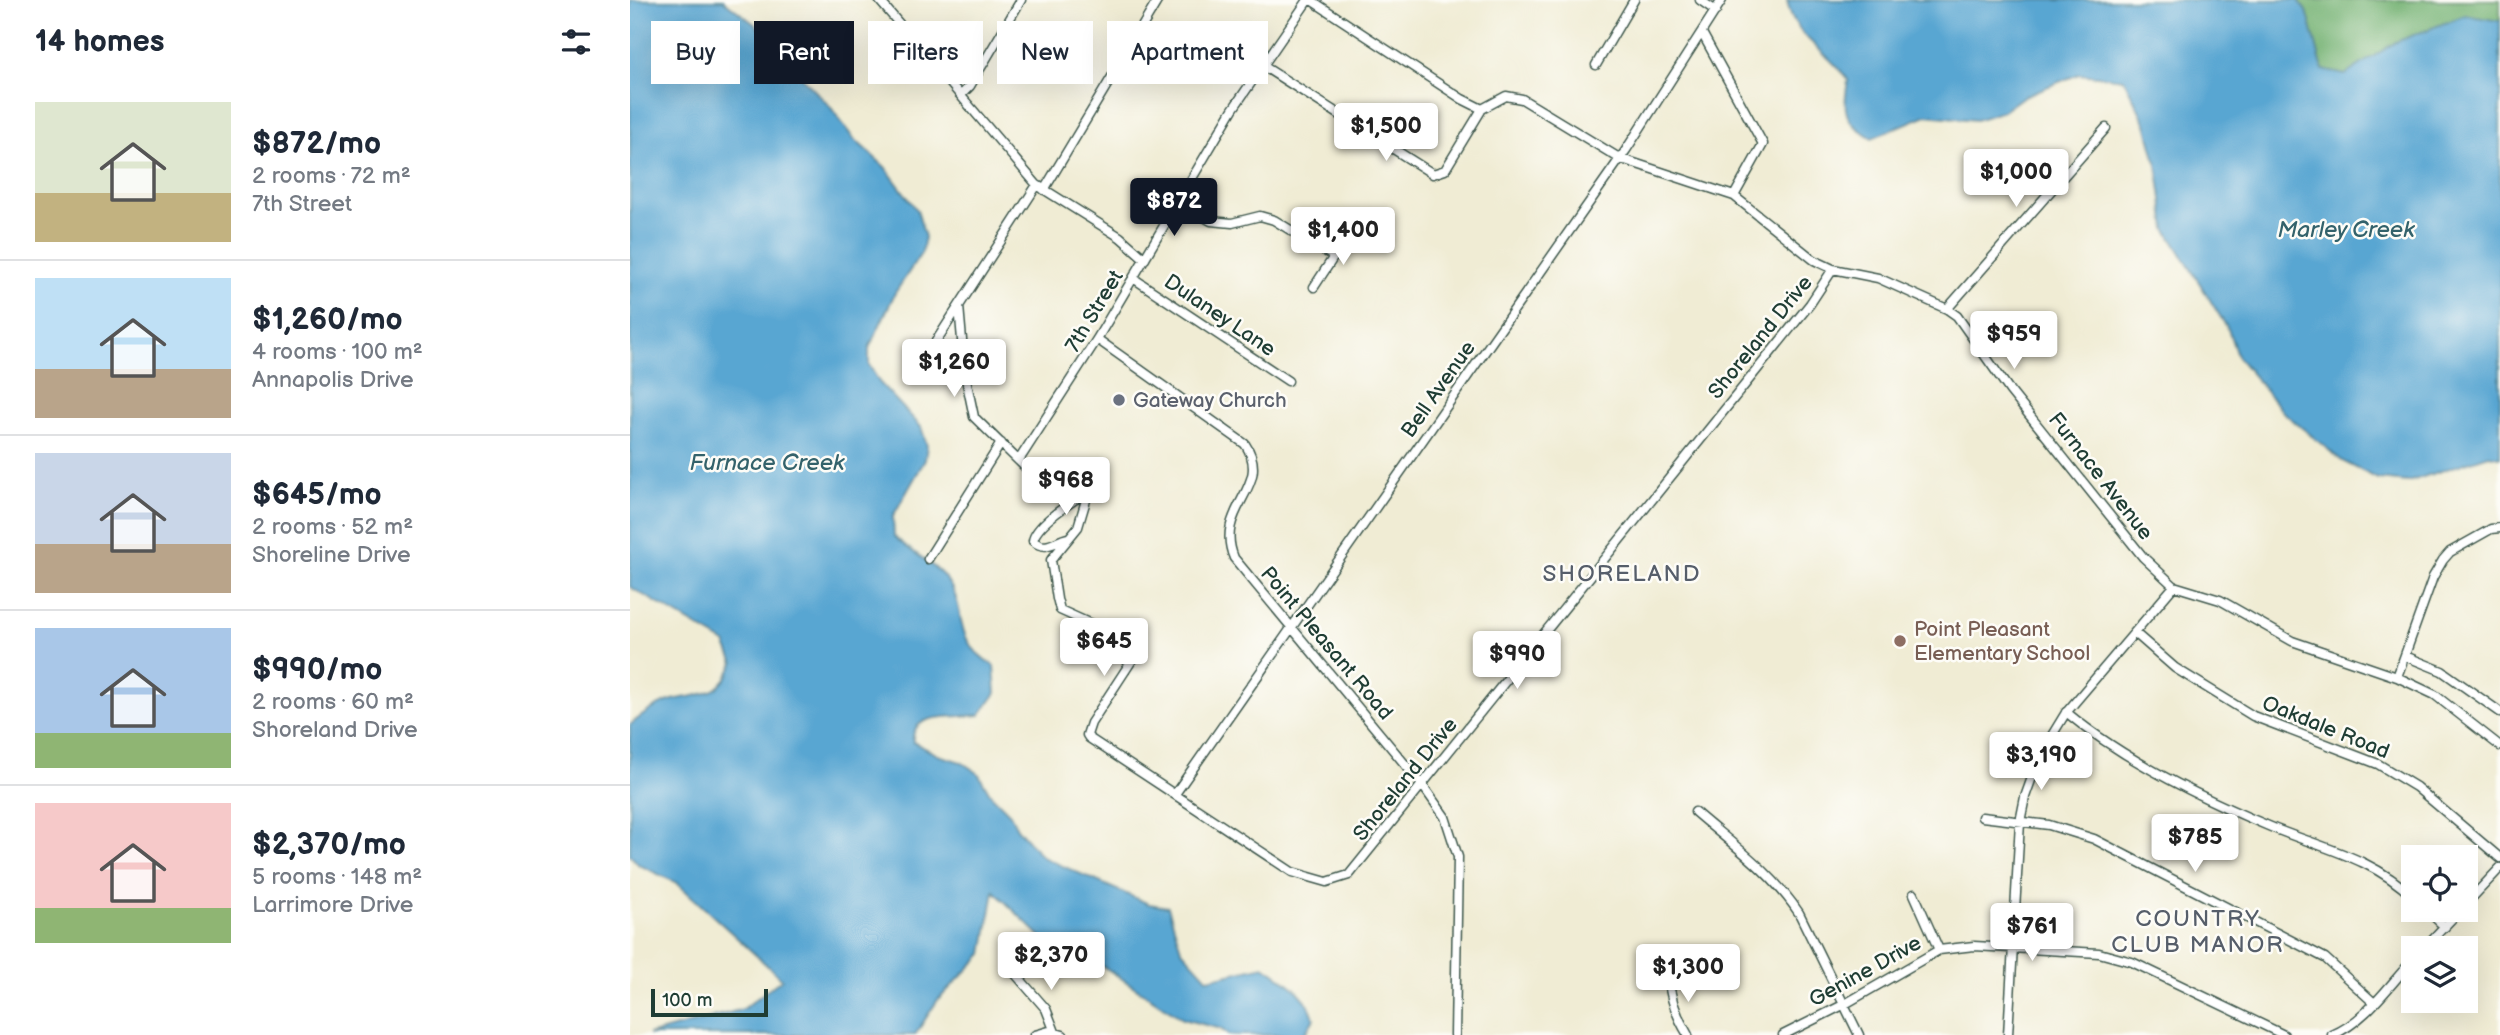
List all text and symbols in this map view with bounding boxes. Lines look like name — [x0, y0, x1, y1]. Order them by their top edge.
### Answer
chip: Buy — [651, 21, 740, 84]
chip: Rent — [754, 21, 854, 84]
chip: Filters — [868, 21, 983, 84]
chip: New — [997, 21, 1093, 84]
chip: Apartment — [1107, 21, 1268, 84]
icon: filters — [557, 23, 595, 61]
text: 14 homes — [35, 24, 164, 60]
pin: $1,500 — [1329, 104, 1443, 163]
text: $1,500 — [1350, 112, 1422, 140]
text: $872/mo — [252, 126, 381, 162]
icon: home — [91, 130, 175, 214]
pin: $1,000 — [1959, 150, 2073, 209]
text: $1,000 — [1980, 158, 2052, 186]
text: 2 rooms · 72 m² — [252, 162, 411, 190]
pin: $872 — [1133, 178, 1215, 238]
text: $872 — [1146, 187, 1202, 215]
text: 7th Street — [252, 190, 352, 218]
pin: $1,400 — [1286, 208, 1400, 267]
text: $1,400 — [1307, 216, 1379, 244]
water label: Marley Creek — [2277, 216, 2415, 244]
street label: 7th Street — [1060, 265, 1129, 357]
street label: Dulaney Lane — [1159, 269, 1280, 362]
street label: Shoreland Drive — [1703, 271, 1818, 404]
text: $1,260/mo — [252, 302, 403, 338]
icon: home — [91, 306, 175, 390]
pin: $959 — [1973, 312, 2055, 371]
text: $959 — [1986, 320, 2042, 348]
street label: Bell Avenue — [1396, 336, 1481, 442]
text: 4 rooms · 100 m² — [252, 338, 423, 366]
pin: $1,260 — [897, 340, 1011, 399]
text: $1,260 — [918, 348, 990, 376]
text: Annapolis Drive — [252, 366, 414, 394]
place label: Gateway Church — [1133, 388, 1287, 413]
marker: Gateway Church — [1111, 392, 1127, 408]
street label: Furnace Avenue — [2043, 408, 2158, 545]
water label: Furnace Creek — [690, 449, 845, 477]
pin: $968 — [1025, 458, 1107, 517]
text: $968 — [1038, 466, 1094, 494]
text: $645/mo — [252, 477, 382, 513]
icon: home — [91, 481, 175, 565]
text: 2 rooms · 52 m² — [252, 513, 413, 541]
text: Shoreline Drive — [252, 541, 411, 569]
district label: SHORELAND — [1542, 560, 1702, 588]
street label: Point Pleasant Road — [1255, 562, 1398, 725]
place label: Point Pleasant Elementary School — [1914, 617, 2090, 666]
pin: $645 — [1063, 618, 1145, 678]
text: $645 — [1076, 627, 1132, 655]
pin: $990 — [1476, 632, 1558, 691]
marker: Point Pleasant Elementary School — [1892, 633, 1908, 649]
text: $990 — [1489, 640, 1545, 668]
text: $990/mo — [252, 652, 382, 688]
icon: home — [91, 656, 175, 740]
text: 2 rooms · 60 m² — [252, 688, 414, 716]
street label: Oakdale Road — [2259, 691, 2393, 764]
street label: Shoreland Drive — [1348, 713, 1463, 846]
text: Shoreland Drive — [252, 716, 418, 744]
pin: $3,190 — [1984, 732, 2098, 792]
text: $3,190 — [2005, 741, 2077, 769]
pin: $785 — [2154, 814, 2236, 874]
text: $785 — [2168, 823, 2222, 851]
text: $2,370/mo — [252, 827, 406, 863]
icon: home — [91, 831, 175, 915]
map controls — [2401, 845, 2478, 1013]
button: locate — [2401, 845, 2478, 922]
text: 5 rooms · 148 m² — [252, 863, 422, 891]
text: Larrimore Drive — [252, 891, 413, 919]
pin: $761 — [1991, 904, 2073, 963]
district label: COUNTRY CLUB MANOR — [2111, 905, 2285, 959]
text: $761 — [2006, 912, 2058, 940]
street label: Genine Drive — [1805, 930, 1926, 1013]
pin: $2,370 — [994, 932, 1108, 992]
button: layers — [2401, 936, 2478, 1013]
text: $2,370 — [1014, 941, 1088, 969]
pin: $1,300 — [1631, 944, 1745, 1004]
text: $1,300 — [1652, 953, 1724, 981]
scale bar — [651, 986, 768, 1018]
text: 100 m — [662, 989, 713, 1012]

